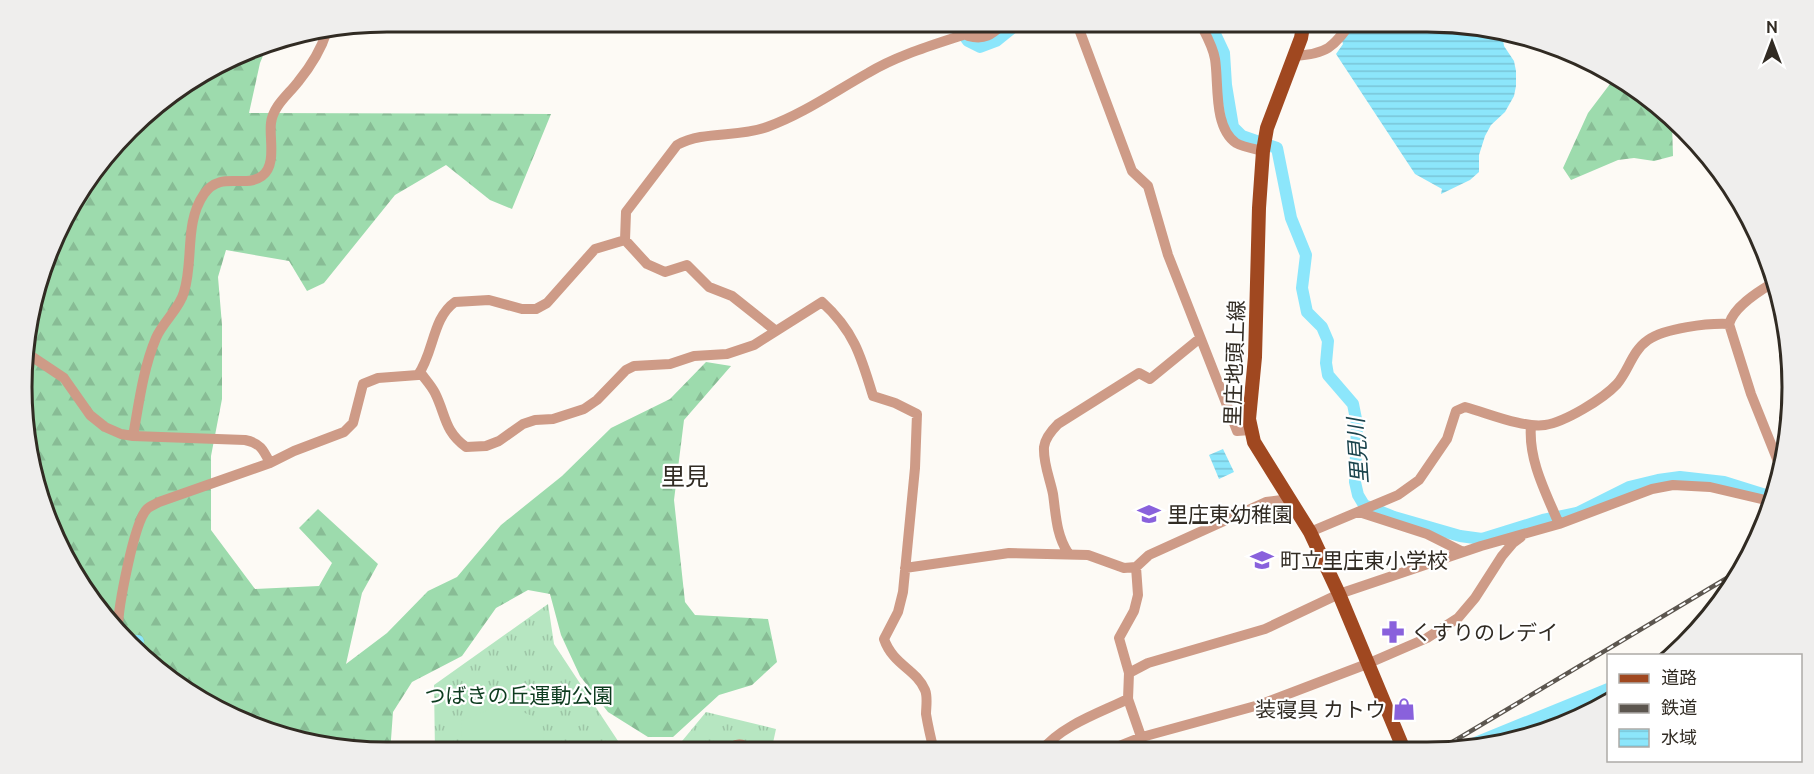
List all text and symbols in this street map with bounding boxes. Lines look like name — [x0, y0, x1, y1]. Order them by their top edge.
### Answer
north arrow — [1742, 12, 1802, 72]
text: N — [1766, 18, 1778, 36]
street label: 里庄地頭上線 — [1220, 300, 1248, 426]
water label: 里見川 — [1342, 415, 1372, 485]
district label: 里見 — [661, 463, 709, 490]
school or university icon: 里庄東幼稚園 — [1136, 501, 1162, 527]
place label: 里庄東幼稚園 — [1167, 502, 1293, 526]
school or university icon: 町立里庄東小学校 — [1249, 547, 1275, 573]
place label: 町立里庄東小学校 — [1280, 548, 1448, 572]
pharmacy icon: くすりのレデイ — [1380, 619, 1406, 645]
place label: くすりのレデイ — [1411, 620, 1558, 644]
legend — [1607, 654, 1802, 762]
text: 道路 — [1661, 667, 1697, 687]
park label: つばきの丘運動公園 — [425, 683, 614, 707]
shop icon: 装寝具 カトウ — [1391, 696, 1417, 722]
place label: 装寝具 カトウ — [1255, 697, 1386, 721]
text: 鉄道 — [1661, 697, 1697, 717]
text: 水域 — [1661, 727, 1697, 747]

